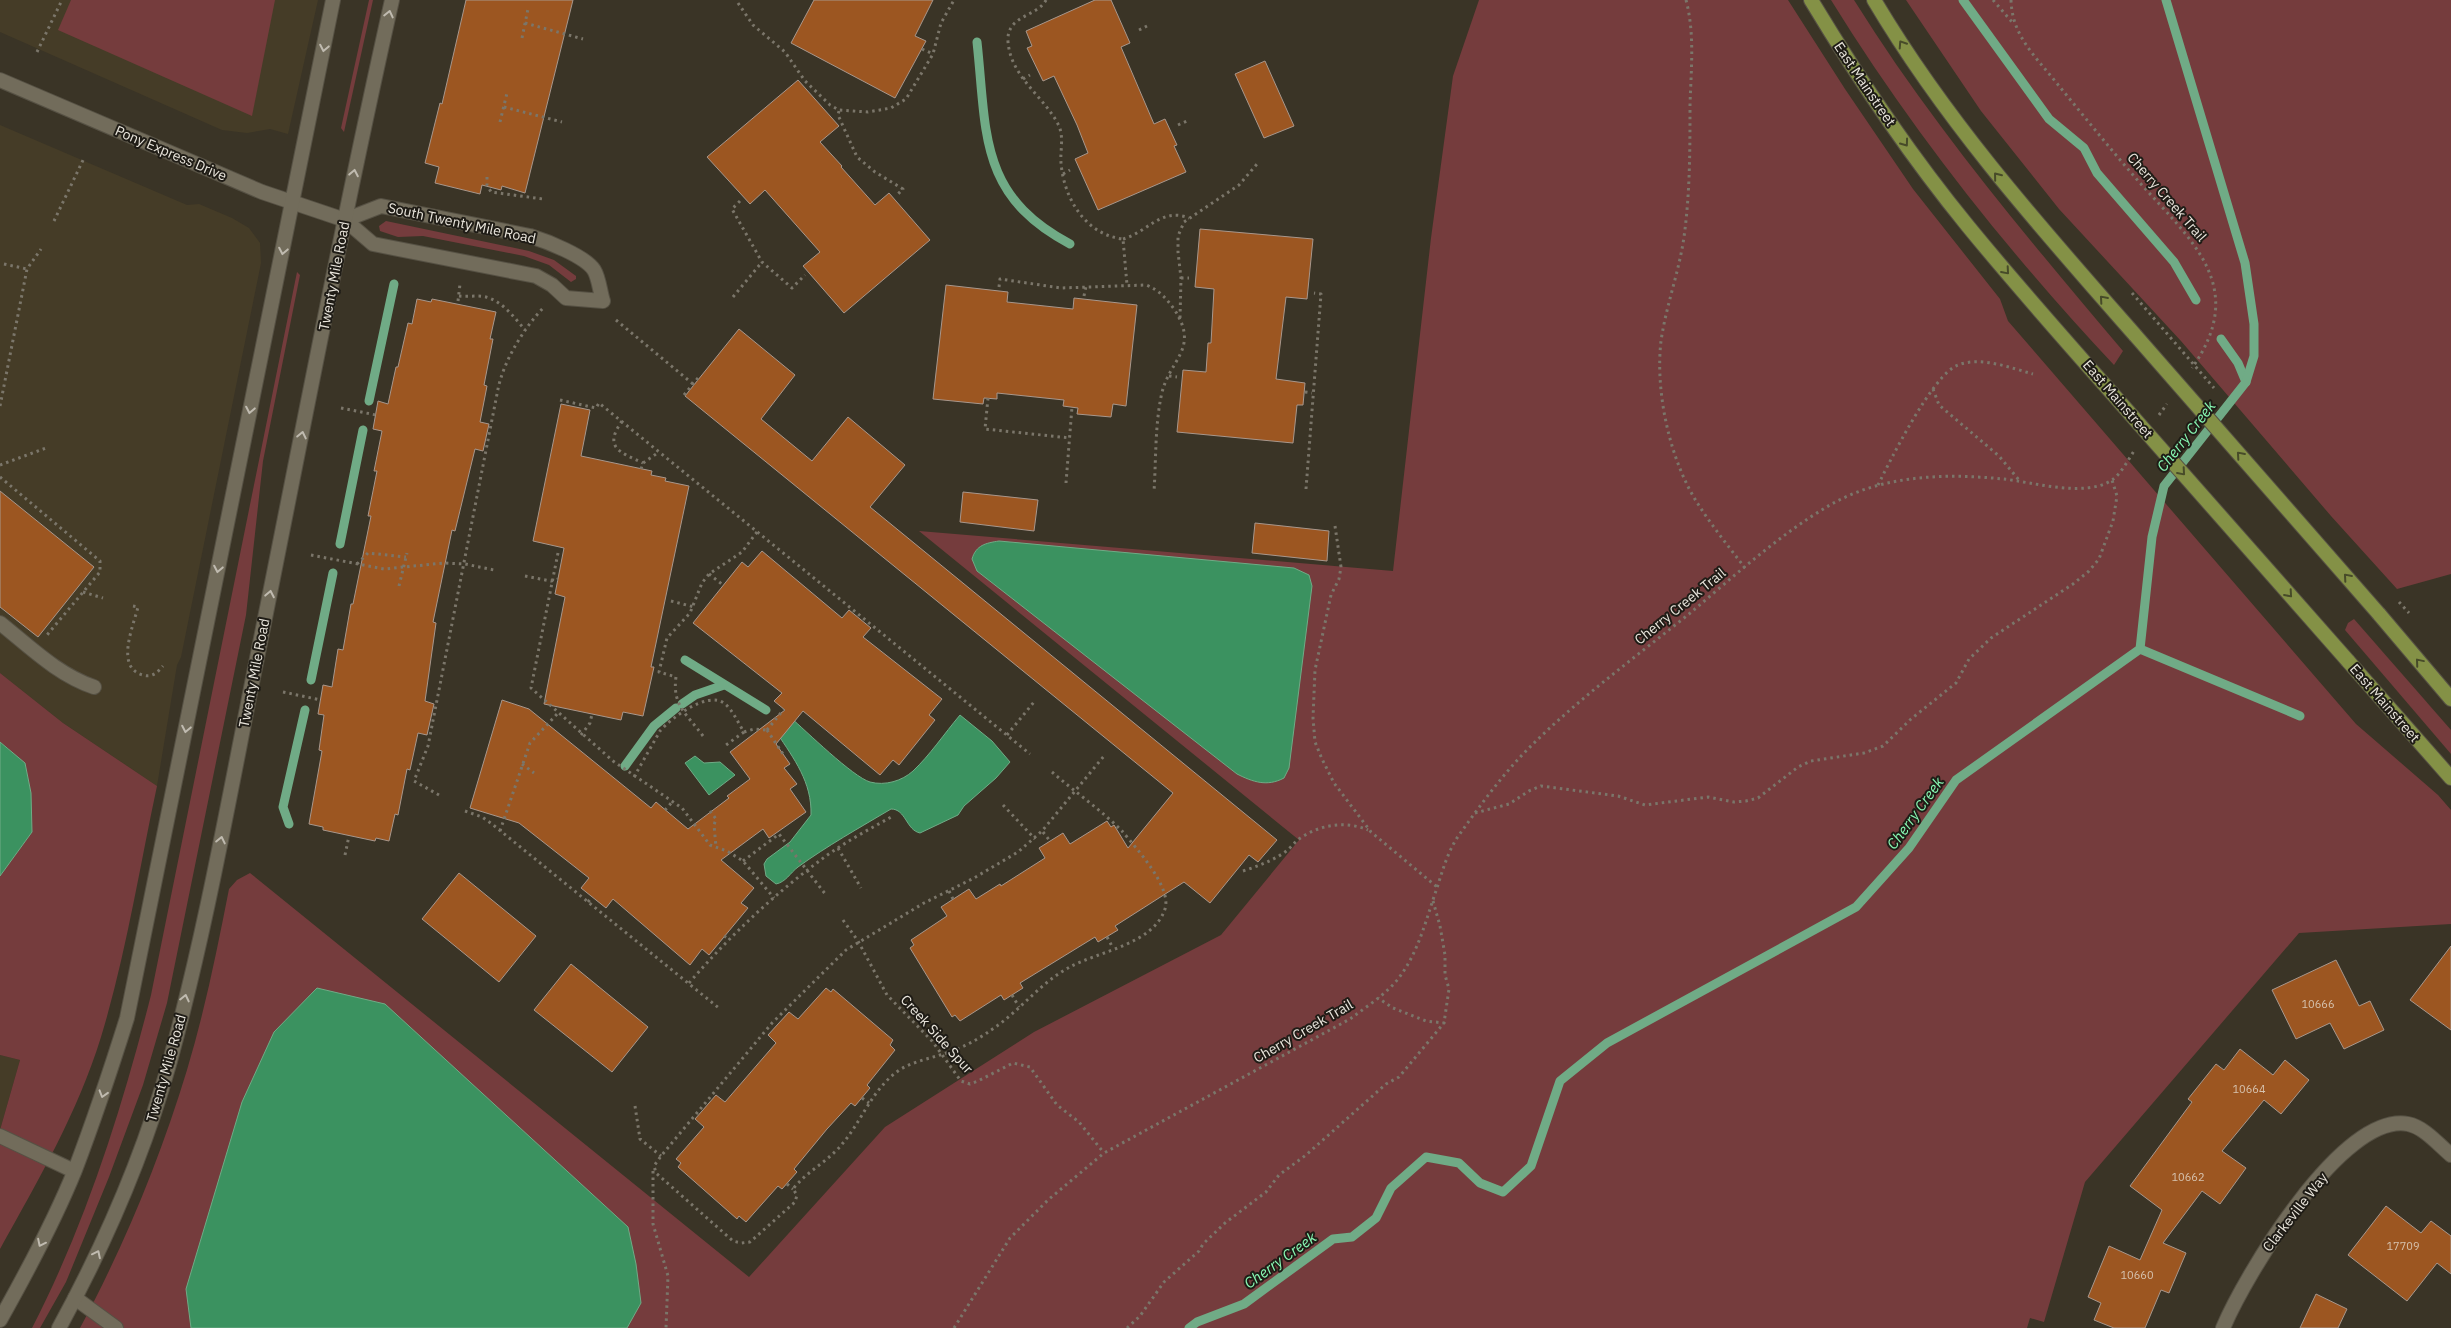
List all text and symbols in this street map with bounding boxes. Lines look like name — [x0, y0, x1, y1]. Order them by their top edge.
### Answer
one-way arrow — [383, 9, 394, 18]
street label: East Mainstreet — [1830, 38, 1900, 130]
one-way arrow — [1899, 40, 1908, 50]
one-way arrow — [319, 43, 329, 52]
street label: Pony Express Drive — [112, 121, 230, 185]
one-way arrow — [1899, 137, 1908, 147]
street label: Cherry Creek Trail — [2123, 149, 2211, 245]
one-way arrow — [349, 168, 359, 177]
one-way arrow — [1993, 172, 2002, 181]
street label: South Twenty Mile Road — [386, 199, 538, 247]
street label: Twenty Mile Road — [315, 220, 353, 332]
one-way arrow — [278, 246, 288, 255]
one-way arrow — [2000, 265, 2009, 274]
one-way arrow — [2100, 295, 2109, 304]
street label: East Mainstreet — [2079, 356, 2157, 442]
water label: Cherry Creek — [2152, 397, 2220, 475]
one-way arrow — [246, 406, 256, 415]
one-way arrow — [296, 431, 307, 440]
one-way arrow — [2236, 451, 2245, 460]
one-way arrow — [2176, 467, 2185, 476]
street label: Cherry Creek Trail — [1631, 564, 1729, 648]
one-way arrow — [213, 565, 224, 574]
one-way arrow — [2343, 574, 2352, 583]
one-way arrow — [2284, 589, 2293, 598]
one-way arrow — [264, 590, 275, 599]
street label: Twenty Mile Road — [235, 617, 273, 729]
one-way arrow — [2417, 659, 2425, 668]
street label: East Mainstreet — [2346, 660, 2424, 746]
one-way arrow — [181, 724, 192, 733]
water label: Cherry Creek — [1882, 773, 1948, 853]
one-way arrow — [215, 835, 225, 844]
street label: Creek Side Spur — [897, 991, 977, 1077]
one-way arrow — [180, 994, 190, 1003]
street label: Cherry Creek Trail — [1250, 995, 1356, 1067]
house number: 10666 — [2302, 997, 2335, 1011]
street label: Twenty Mile Road — [142, 1012, 190, 1124]
house number: 10664 — [2233, 1082, 2266, 1096]
one-way arrow — [99, 1089, 109, 1097]
street label: Clarkeville Way — [2259, 1169, 2331, 1255]
house number: 10662 — [2172, 1170, 2205, 1184]
water label: Cherry Creek — [1240, 1227, 1320, 1293]
one-way arrow — [37, 1238, 47, 1247]
house number: 17709 — [2387, 1239, 2420, 1253]
one-way arrow — [91, 1250, 101, 1259]
house number: 10660 — [2121, 1268, 2154, 1282]

